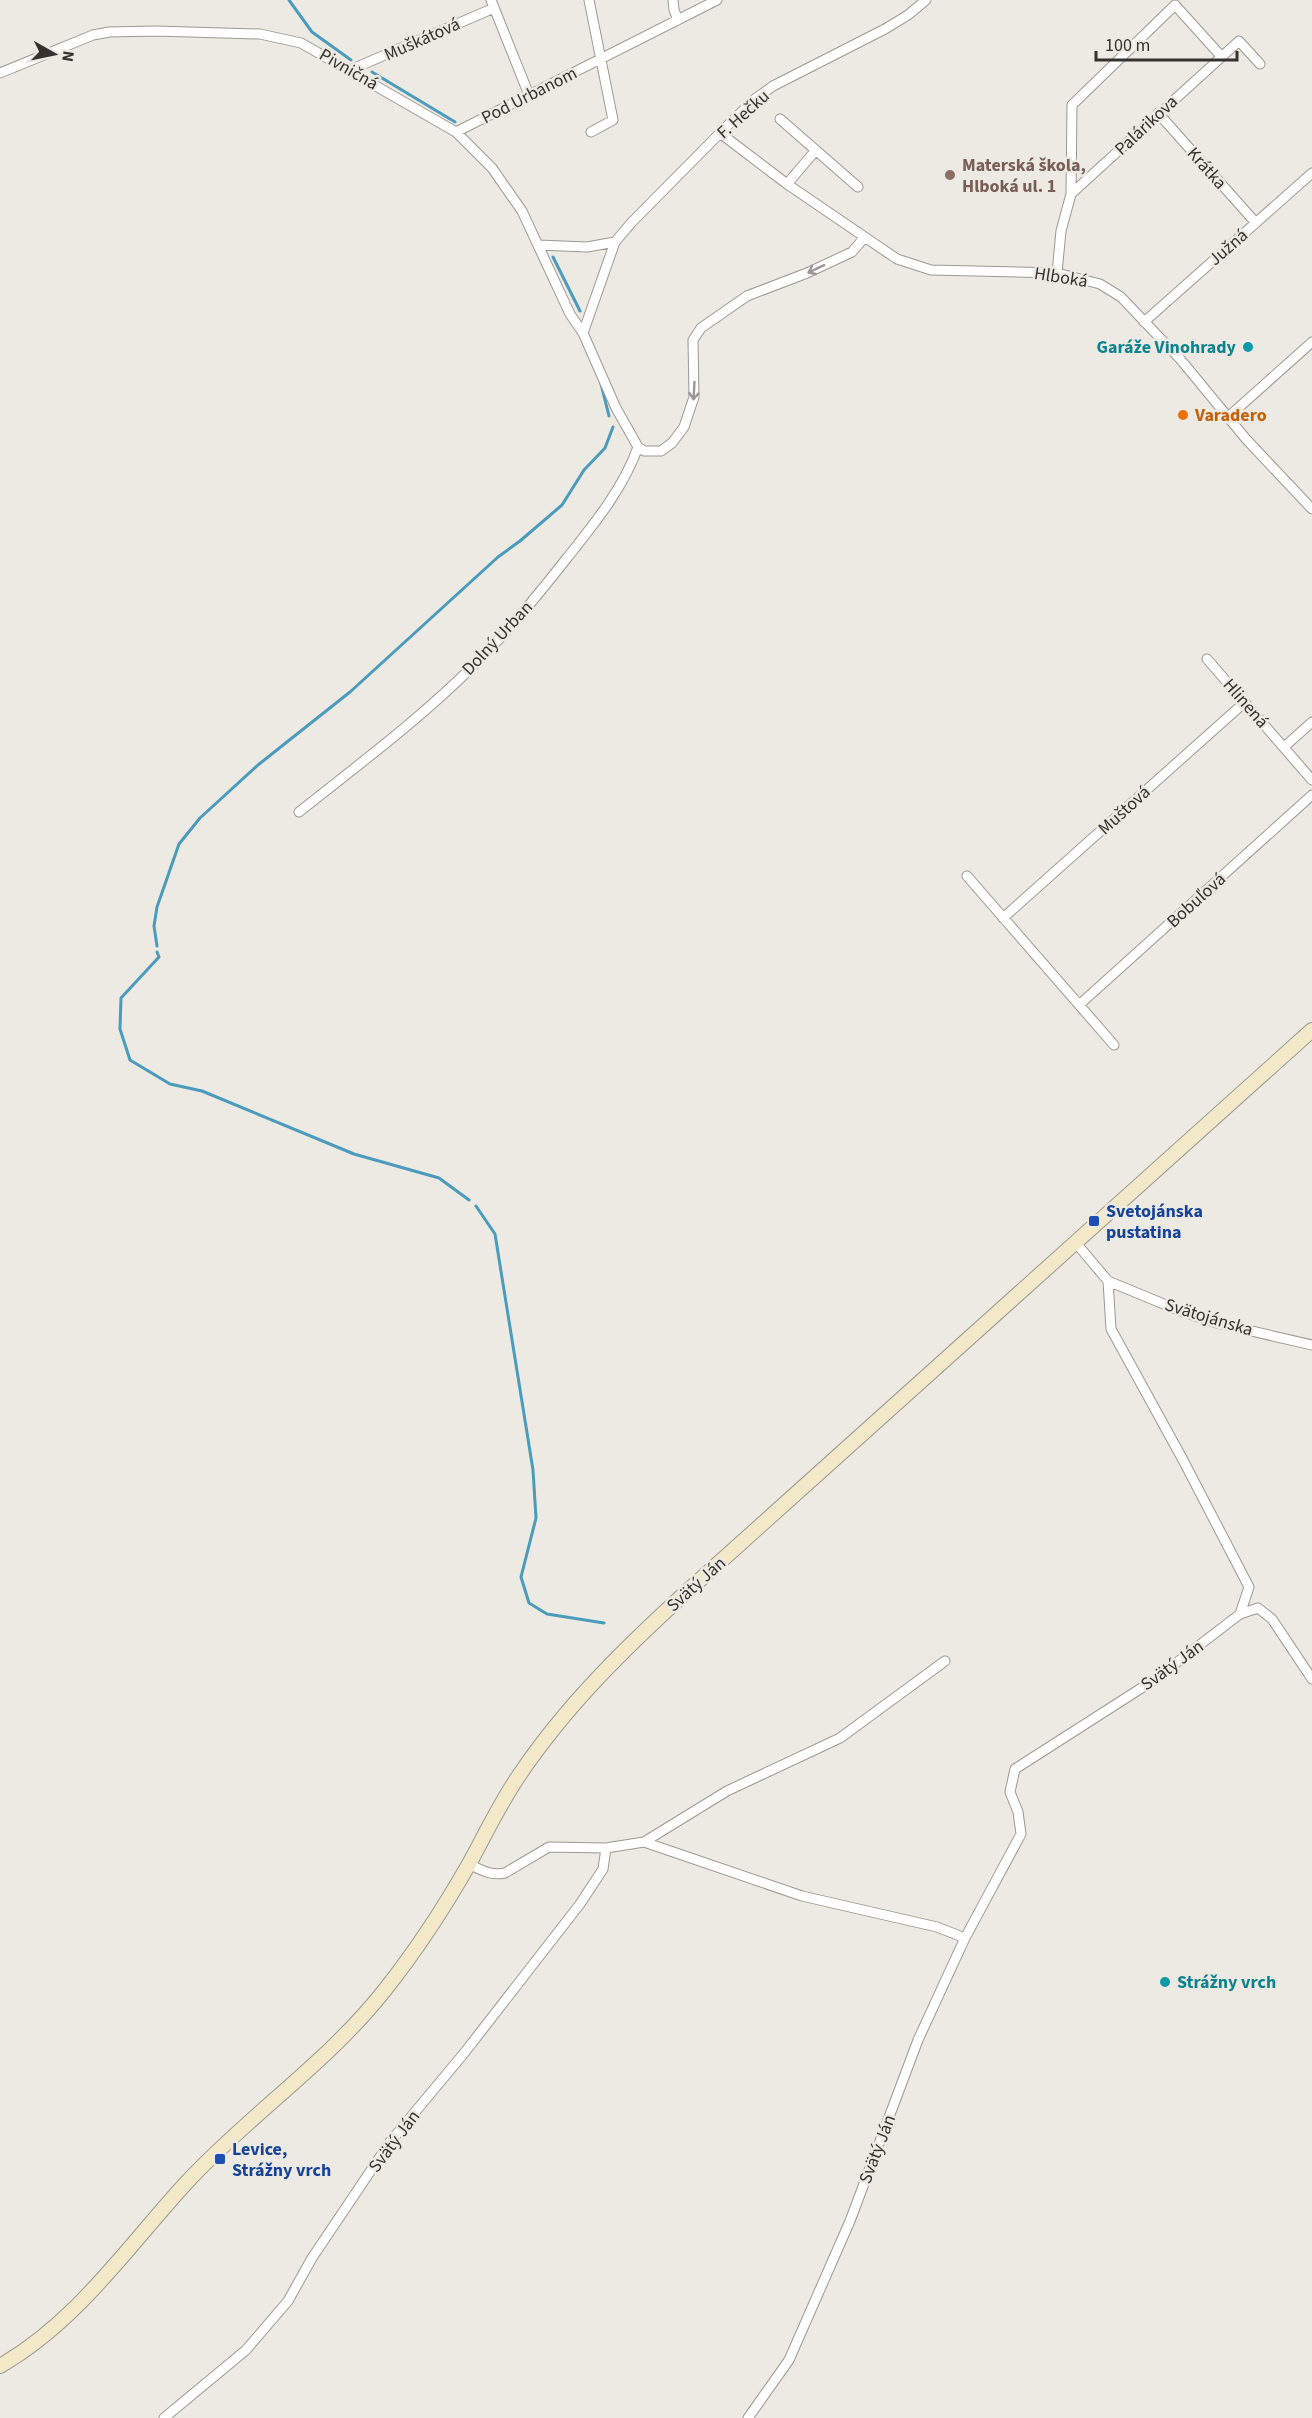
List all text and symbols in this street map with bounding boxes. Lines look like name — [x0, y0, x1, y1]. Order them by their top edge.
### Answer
street label: Muškátová — [380, 12, 464, 67]
north arrow — [24, 24, 84, 84]
scale bar — [1096, 24, 1237, 62]
text: 100 m — [1105, 33, 1150, 58]
street label: Pivničná — [315, 43, 383, 96]
text: N — [56, 49, 80, 63]
street label: Pod Urbanom — [477, 61, 581, 130]
street label: F. Hečku — [712, 84, 775, 145]
street label: Palárikova — [1109, 90, 1183, 161]
street label: Krátka — [1181, 142, 1232, 195]
place label: Materská škola, Hlboká ul. 1 — [962, 153, 1086, 199]
marker: Materská škola, Hlboká ul. 1 — [943, 168, 957, 182]
street label: Južná — [1203, 223, 1254, 272]
street label: Hlboká — [1032, 261, 1089, 294]
one-way arrow — [807, 264, 825, 276]
place label: Garáže Vinohrady — [1096, 335, 1237, 360]
marker: Garáže Vinohrady — [1241, 340, 1255, 354]
one-way arrow — [688, 380, 699, 400]
place label: Varadero — [1194, 403, 1267, 428]
marker: Varadero — [1176, 408, 1190, 422]
street label: Dolný Urban — [456, 596, 538, 681]
street label: Hlinená — [1217, 673, 1274, 734]
street label: Muštová — [1093, 780, 1156, 841]
street label: Bobuľová — [1161, 867, 1231, 934]
place label: Svetojánska pustatina — [1106, 1199, 1203, 1245]
marker: Svetojánska pustatina — [1087, 1214, 1101, 1228]
street label: Svätojánska — [1162, 1292, 1256, 1343]
street label: Svätý Ján — [661, 1551, 731, 1618]
street label: Svätý Ján — [1136, 1634, 1209, 1697]
place label: Strážny vrch — [1177, 1970, 1276, 1995]
marker: Strážny vrch — [1158, 1975, 1172, 1989]
street label: Svätý Ján — [363, 2105, 426, 2178]
street label: Svätý Ján — [853, 2111, 902, 2187]
place label: Levice, Strážny vrch — [232, 2137, 331, 2183]
marker: Levice, Strážny vrch — [213, 2152, 227, 2166]

